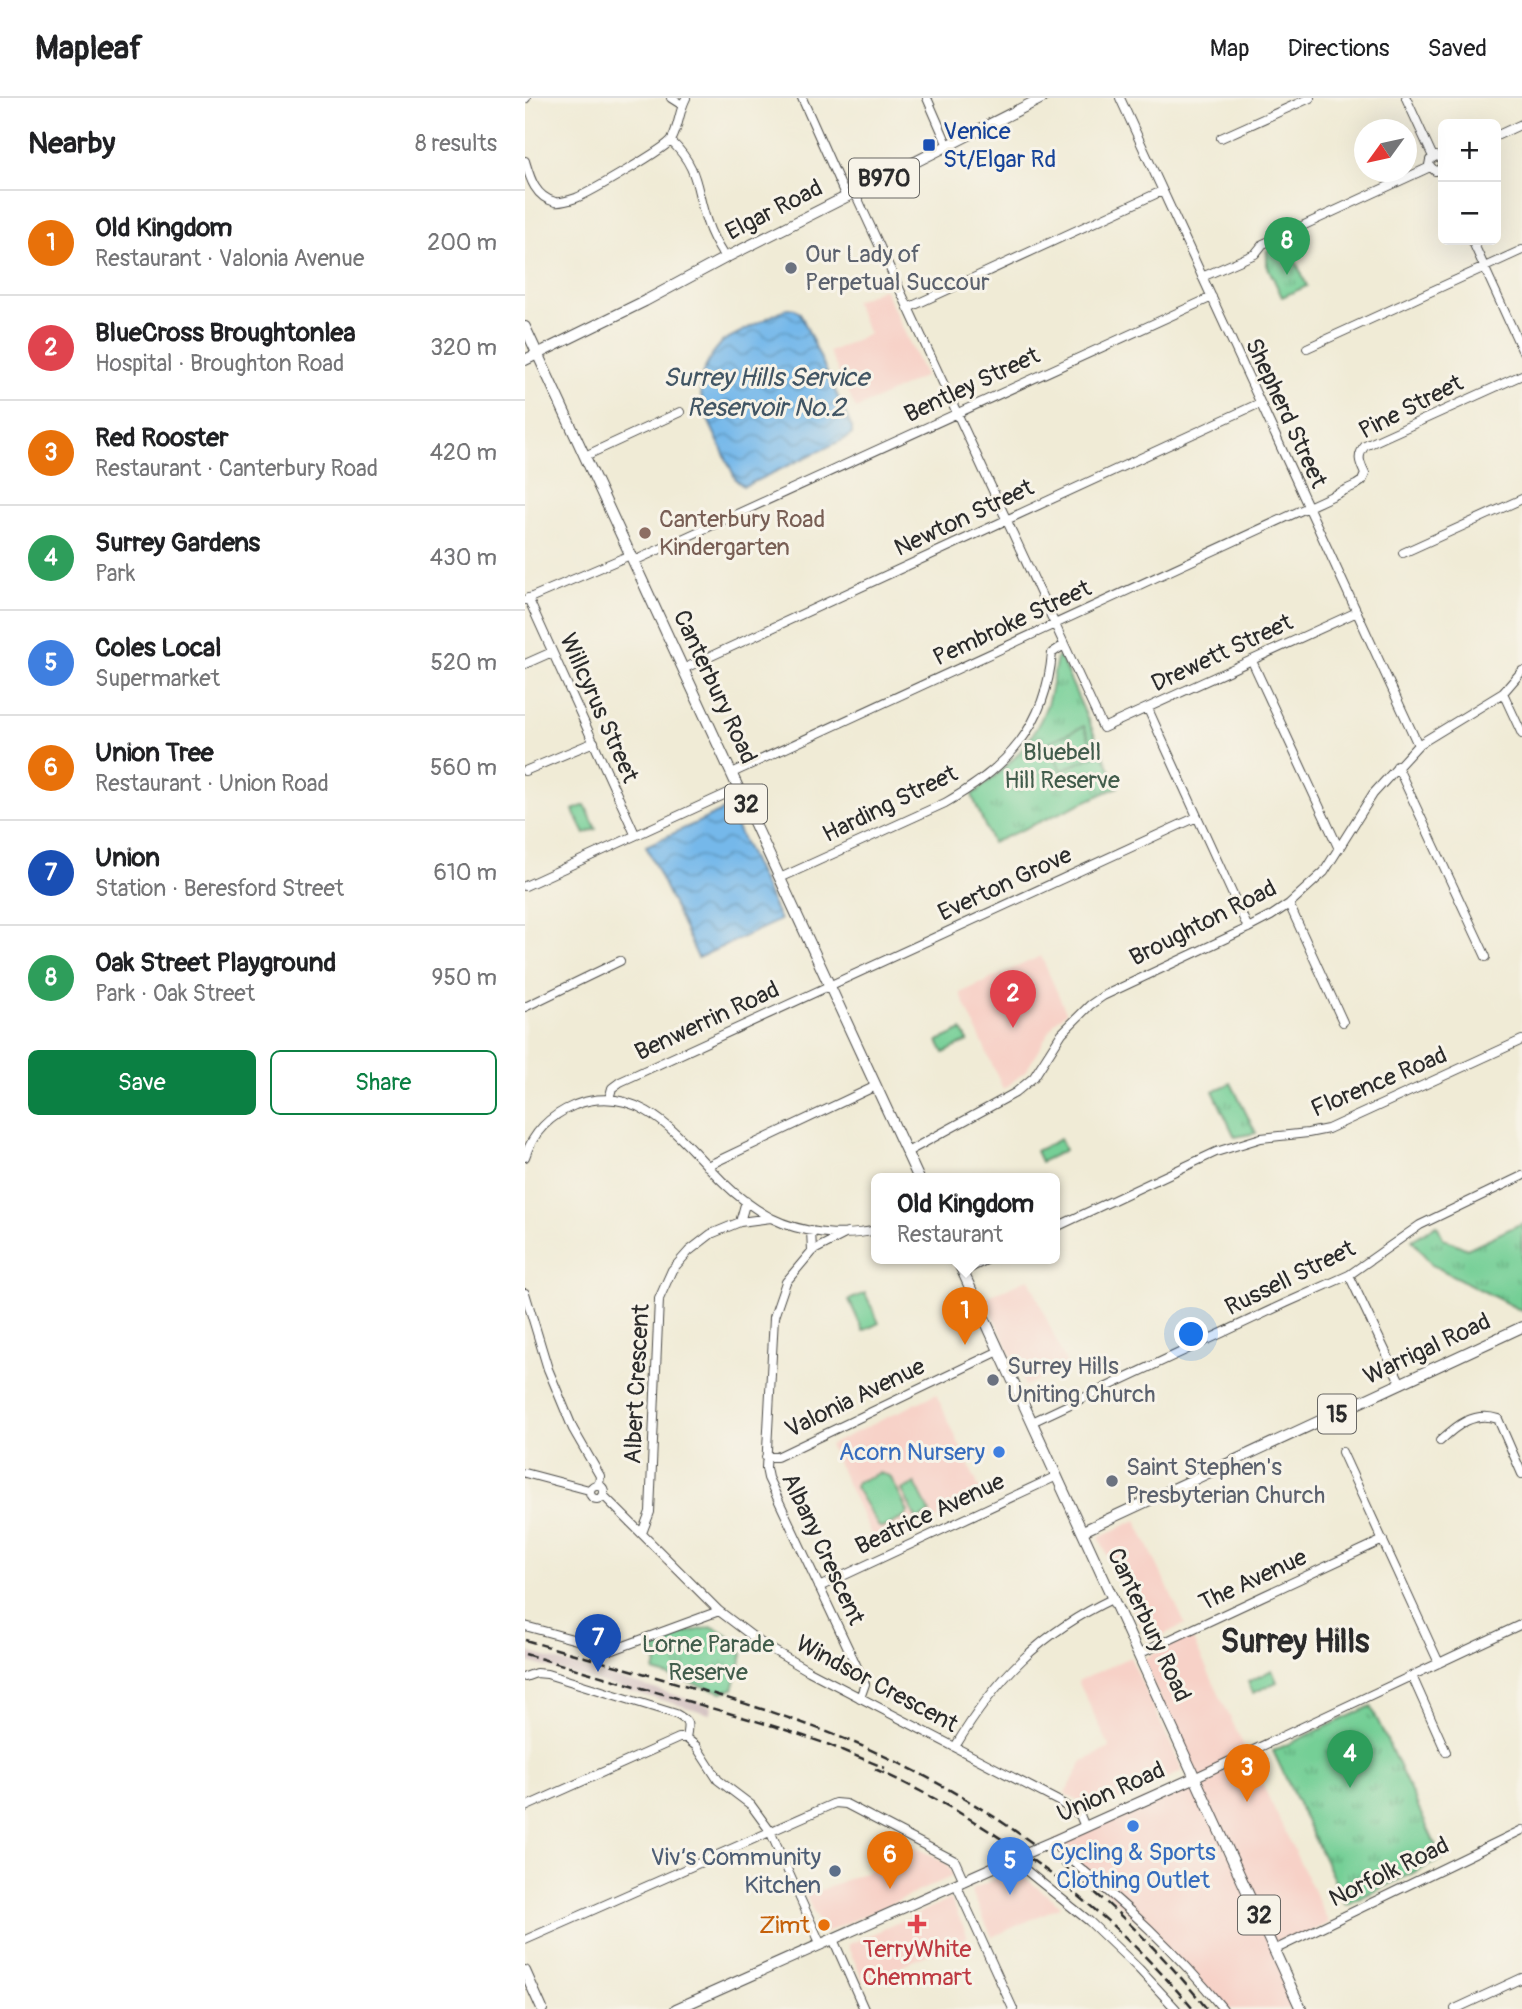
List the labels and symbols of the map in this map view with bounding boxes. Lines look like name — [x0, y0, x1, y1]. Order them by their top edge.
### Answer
place label: Venice St/Elgar Rd — [943, 117, 1056, 174]
north arrow — [1354, 119, 1417, 182]
marker: Venice St/Elgar Rd — [921, 137, 937, 153]
road number: B970 — [849, 158, 919, 198]
street label: Elgar Road — [721, 173, 827, 247]
pin: 8 — [1264, 217, 1310, 275]
place label: Our Lady of Perpetual Succour — [805, 240, 990, 297]
marker: Our Lady of Perpetual Succour — [783, 260, 799, 276]
street label: Shepherd Street — [1239, 334, 1333, 493]
street label: Bentley Street — [900, 341, 1045, 429]
water label: Surrey Hills Service Reservoir No.2 — [663, 362, 871, 424]
street label: Pine Street — [1354, 368, 1468, 446]
street label: Newton Street — [890, 473, 1039, 563]
place label: Canterbury Road Kindergarten — [659, 505, 825, 562]
marker: Canterbury Road Kindergarten — [637, 525, 653, 541]
street label: Pembroke Street — [928, 574, 1096, 672]
street label: Canterbury Road — [667, 606, 763, 768]
street label: Drewett Street — [1147, 607, 1298, 698]
street label: Willcyrus Street — [553, 629, 645, 787]
park label: Bluebell Hill Reserve — [1004, 738, 1120, 795]
street label: Harding Street — [818, 759, 962, 849]
road number: 32 — [725, 784, 767, 824]
street label: Everton Grove — [933, 840, 1077, 928]
street label: Broughton Road — [1125, 874, 1281, 972]
pin: 2 — [990, 970, 1036, 1028]
street label: Benwerrin Road — [630, 975, 784, 1067]
street label: Florence Road — [1307, 1040, 1451, 1124]
street label: Russell Street — [1220, 1234, 1360, 1322]
pin: 1 — [942, 1287, 988, 1345]
street label: Albert Crescent — [618, 1303, 656, 1465]
street label: Warrigal Road — [1359, 1307, 1495, 1391]
your location — [1174, 1317, 1208, 1351]
street label: Valonia Avenue — [780, 1352, 930, 1444]
place label: Surrey Hills Uniting Church — [1007, 1352, 1155, 1409]
marker: Surrey Hills Uniting Church — [985, 1372, 1001, 1388]
road number: 15 — [1318, 1394, 1356, 1434]
place label: Acorn Nursery — [839, 1438, 985, 1467]
marker: Acorn Nursery — [991, 1444, 1007, 1460]
place label: Saint Stephen's Presbyterian Church — [1126, 1453, 1325, 1510]
street label: Beatrice Avenue — [851, 1467, 1009, 1561]
street label: Albany Crescent — [775, 1469, 871, 1630]
marker: Saint Stephen's Presbyterian Church — [1104, 1473, 1120, 1489]
street label: The Avenue — [1195, 1542, 1312, 1618]
street label: Canterbury Road — [1101, 1544, 1197, 1706]
pin: 7 — [575, 1614, 621, 1672]
district label: Surrey Hills — [1221, 1622, 1370, 1662]
street label: Windsor Crescent — [791, 1629, 963, 1739]
park label: Lorne Parade Reserve — [642, 1630, 774, 1687]
pin: 4 — [1327, 1730, 1373, 1788]
pin: 3 — [1224, 1744, 1270, 1802]
street label: Union Road — [1053, 1755, 1169, 1829]
marker: Cycling & Sports Clothing Outlet — [1125, 1818, 1141, 1834]
pin: 6 — [867, 1831, 913, 1889]
street label: Norfolk Road — [1324, 1831, 1454, 1913]
pin: 5 — [987, 1837, 1033, 1895]
place label: Cycling & Sports Clothing Outlet — [1050, 1838, 1216, 1895]
place label: Viv’s Community Kitchen — [650, 1843, 821, 1900]
marker: Viv’s Community Kitchen — [827, 1863, 843, 1879]
road number: 32 — [1238, 1896, 1280, 1934]
place label: Zimt — [759, 1911, 810, 1940]
marker: TerryWhite Chemmart — [909, 1916, 925, 1932]
marker: Zimt — [816, 1917, 832, 1933]
place label: TerryWhite Chemmart — [862, 1935, 972, 1992]

